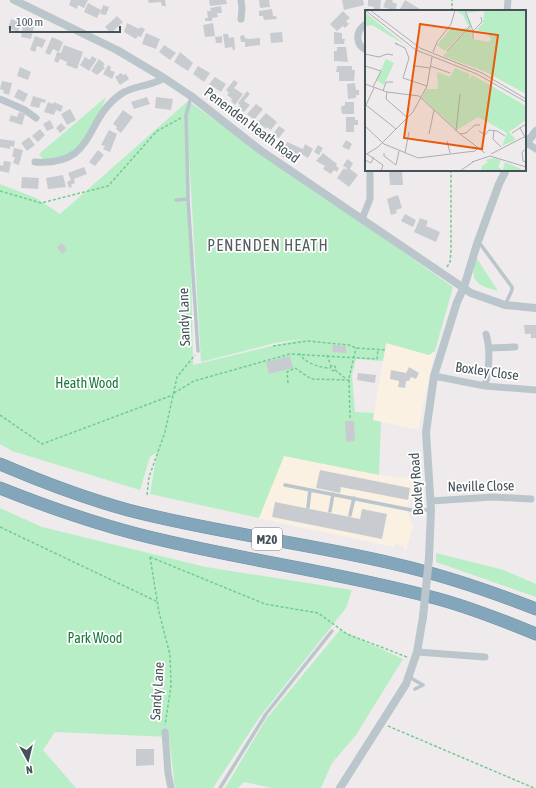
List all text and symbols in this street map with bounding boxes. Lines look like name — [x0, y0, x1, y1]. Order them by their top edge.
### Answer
scale bar — [10, 8, 120, 34]
inset map — [365, 10, 526, 171]
text: 100 m — [16, 15, 43, 29]
street label: Penenden Heath Road — [201, 84, 303, 166]
district label: PENENDEN HEATH — [207, 236, 329, 254]
street label: Sandy Lane — [175, 287, 193, 347]
street label: Boxley Close — [454, 359, 520, 383]
park label: Heath Wood — [55, 375, 119, 391]
street label: Boxley Road — [406, 452, 426, 516]
street label: Neville Close — [447, 477, 515, 495]
road number: M20 — [252, 528, 282, 550]
park label: Park Wood — [68, 630, 122, 646]
street label: Sandy Lane — [147, 661, 167, 721]
north arrow — [8, 740, 48, 780]
text: N — [25, 764, 33, 776]

